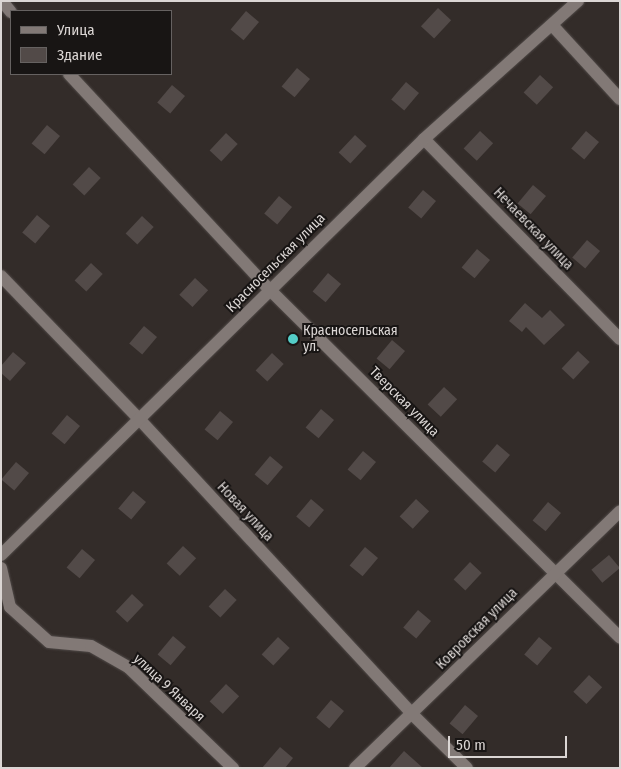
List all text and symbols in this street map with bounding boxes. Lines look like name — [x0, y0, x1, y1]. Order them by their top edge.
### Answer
legend — [10, 10, 172, 75]
text: Улица — [57, 21, 95, 39]
text: Здание — [57, 46, 103, 64]
street label: Нечаевская улица — [490, 184, 576, 274]
street label: Красносельская улица — [223, 210, 329, 316]
place label: Красносельская ул. — [303, 323, 398, 356]
marker: Красносельская ул. — [287, 333, 299, 345]
street label: Тверская улица — [366, 364, 442, 440]
street label: Новая улица — [213, 479, 277, 545]
street label: Ковровская улица — [433, 585, 521, 673]
street label: улица 9 Января — [130, 651, 208, 725]
scale bar — [451, 726, 570, 758]
text: 50 m — [456, 736, 486, 754]

